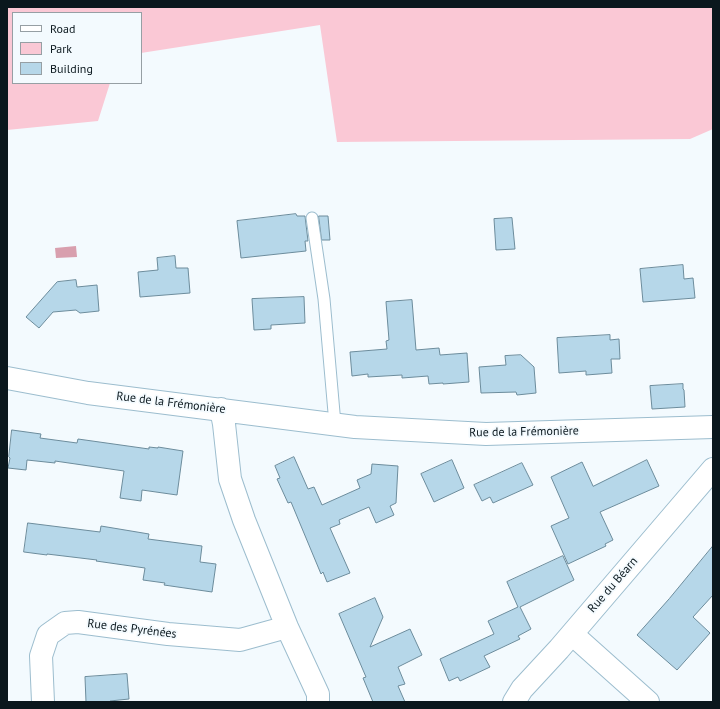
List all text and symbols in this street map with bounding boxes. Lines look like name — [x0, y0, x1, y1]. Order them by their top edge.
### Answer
legend — [12, 12, 142, 84]
text: Road — [50, 21, 75, 36]
text: Park — [50, 41, 72, 56]
text: Building — [50, 61, 93, 76]
street label: Rue de la Frémonière — [116, 389, 226, 417]
street label: Rue de la Frémonière — [469, 424, 579, 440]
street label: Rue du Béarn — [585, 554, 641, 616]
street label: Rue des Pyrénées — [87, 616, 177, 642]

